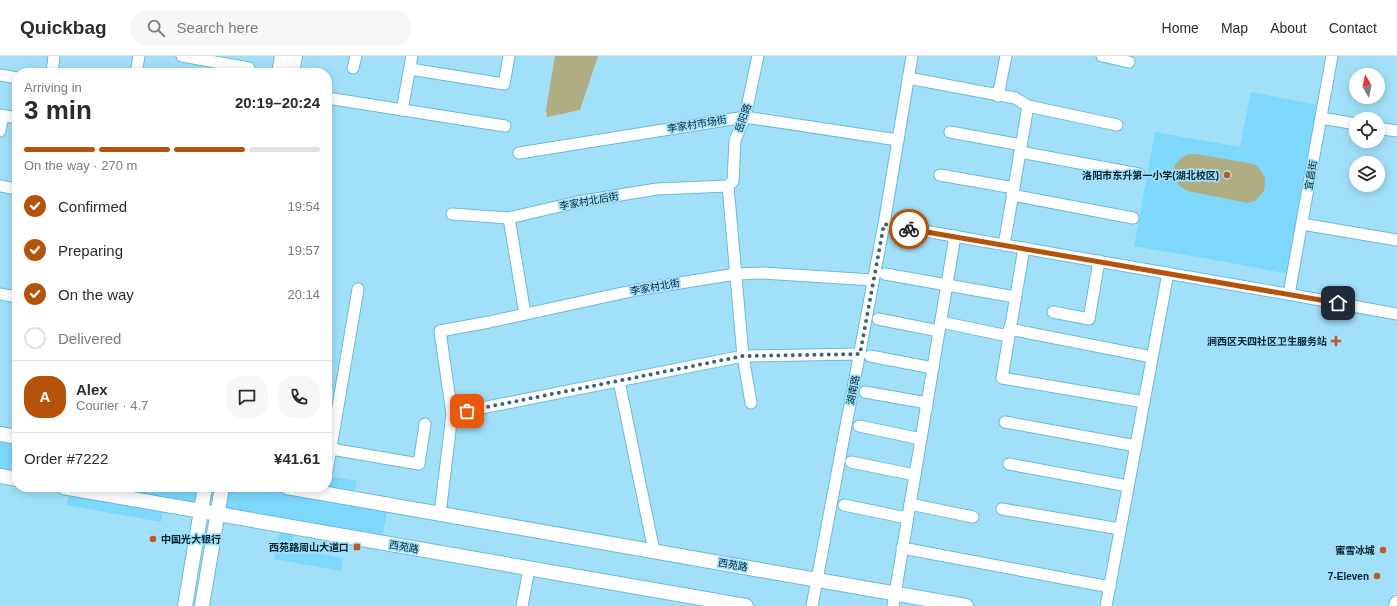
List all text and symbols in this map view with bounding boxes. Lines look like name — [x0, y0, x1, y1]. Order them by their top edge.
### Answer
search box — [131, 10, 411, 46]
text: Quickbag — [20, 17, 107, 38]
icon: search — [145, 17, 167, 39]
text: Search here — [177, 19, 258, 36]
text: Home — [1162, 20, 1199, 36]
text: Map — [1221, 20, 1248, 36]
text: About — [1270, 20, 1307, 36]
text: Contact — [1329, 20, 1377, 36]
north arrow — [1349, 68, 1385, 104]
map controls — [1349, 68, 1385, 192]
text: Arriving in — [24, 80, 82, 95]
text: 20:19–20:24 — [235, 94, 320, 111]
text: 3 min — [24, 95, 92, 125]
street label: 岳阳路 — [733, 102, 753, 134]
button: locate — [1349, 112, 1385, 148]
street label: 李家村市场街 — [667, 114, 727, 134]
button: layers — [1349, 156, 1385, 192]
text: On the way · 270 m — [24, 158, 137, 173]
street label: 宜昌街 — [1303, 159, 1319, 191]
place label: 洛阳市东升第一小学(湖北校区) — [1082, 169, 1219, 181]
marker: 洛阳市东升第一小学(湖北校区) — [1222, 170, 1232, 180]
street label: 李家村北后街 — [559, 190, 619, 212]
icon: check — [24, 195, 46, 217]
text: Confirmed — [58, 198, 127, 215]
text: 19:54 — [287, 199, 320, 214]
courier — [889, 209, 929, 249]
icon: bike — [898, 218, 920, 240]
icon: check — [24, 239, 46, 261]
text: Preparing — [58, 242, 123, 259]
text: 19:57 — [287, 243, 320, 258]
street label: 李家村北街 — [629, 277, 681, 297]
icon: check — [24, 283, 46, 305]
text: On the way — [58, 286, 134, 303]
pin — [1321, 286, 1355, 320]
text: 20:14 — [287, 287, 320, 302]
icon: home — [1327, 292, 1349, 314]
text: Delivered — [58, 330, 121, 347]
place label: 涧西区天四社区卫生服务站 — [1207, 335, 1327, 347]
marker: 涧西区天四社区卫生服务站 — [1330, 335, 1342, 347]
street label: 湖南路 — [845, 374, 861, 406]
button: chat — [226, 376, 268, 418]
button: phone — [278, 376, 320, 418]
text: Alex — [76, 381, 108, 398]
text: A — [40, 388, 50, 405]
pin — [450, 394, 484, 428]
text: Courier · 4.7 — [76, 398, 148, 413]
icon: bag — [456, 400, 478, 422]
text: Order #7222 — [24, 450, 108, 467]
text: ¥41.61 — [274, 450, 320, 467]
marker: 中国光大银行 — [148, 534, 158, 544]
place label: 中国光大银行 — [161, 534, 221, 545]
street label: 西苑路 — [388, 539, 420, 555]
place label: 西苑路周山大道口 — [269, 542, 349, 553]
marker: 西苑路周山大道口 — [352, 542, 362, 552]
place label: 蜜雪冰城 — [1335, 544, 1375, 556]
marker: 蜜雪冰城 — [1378, 545, 1388, 555]
street label: 西苑路 — [717, 557, 749, 573]
place label: 7-Eleven — [1328, 571, 1369, 582]
marker: 7-Eleven — [1372, 571, 1382, 581]

